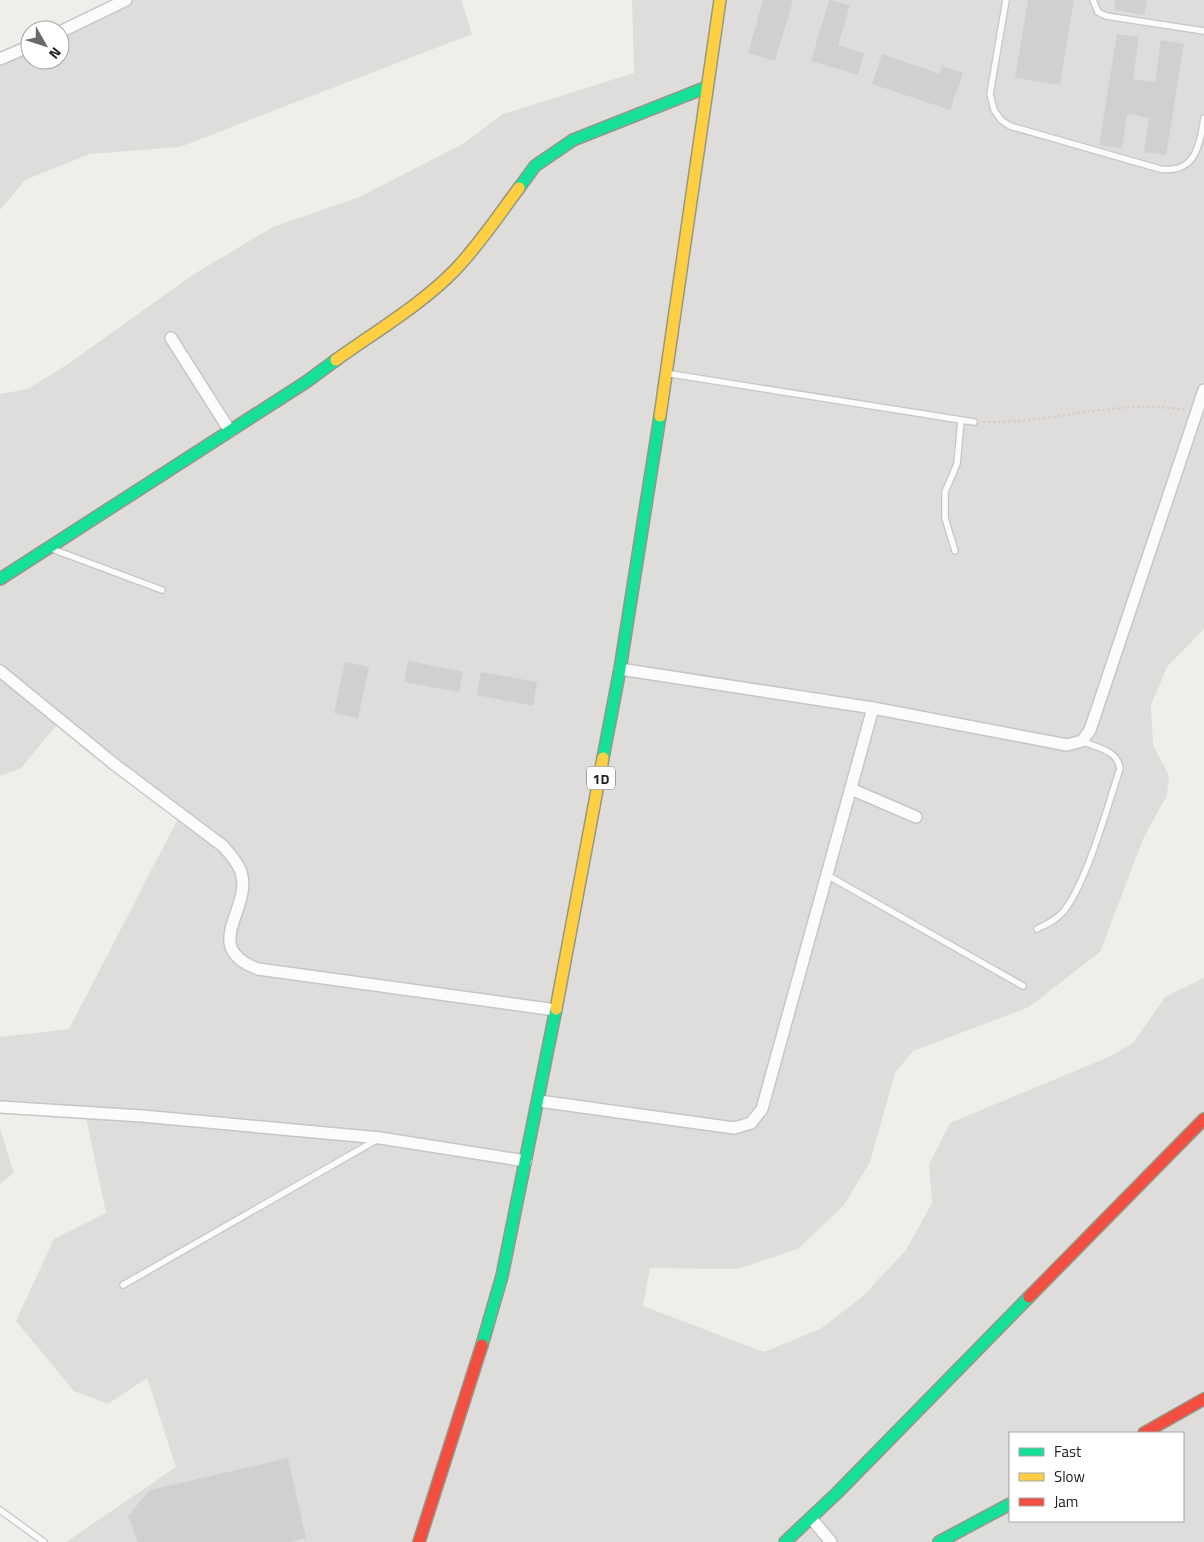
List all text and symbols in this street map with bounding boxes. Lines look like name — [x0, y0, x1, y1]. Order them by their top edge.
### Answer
north arrow — [20, 20, 70, 70]
text: N — [44, 43, 67, 64]
road number: 1D — [587, 766, 615, 790]
legend — [1009, 1432, 1184, 1522]
text: Fast — [1054, 1440, 1082, 1463]
text: Slow — [1054, 1465, 1085, 1488]
text: Jam — [1054, 1490, 1078, 1513]

